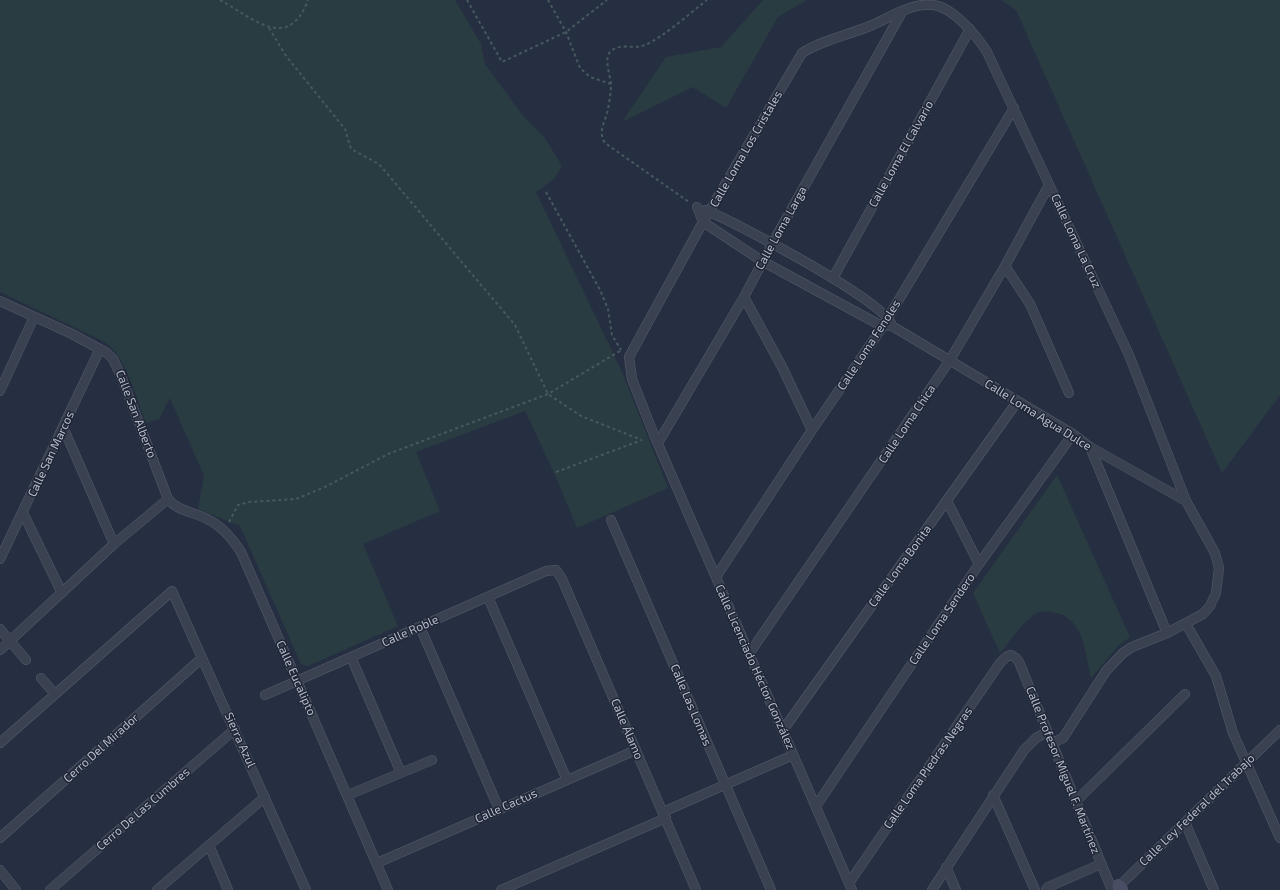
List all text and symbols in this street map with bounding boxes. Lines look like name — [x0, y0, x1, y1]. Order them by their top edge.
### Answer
street label: Calle Loma Los Cristales — [707, 88, 785, 210]
street label: Calle Loma El Calvario — [866, 98, 936, 210]
street label: Calle Loma Larga — [752, 184, 810, 272]
street label: Calle Loma La Cruz — [1048, 192, 1104, 290]
street label: Calle Loma Fenoles — [834, 297, 904, 393]
street label: Calle San Alberto — [113, 368, 159, 460]
street label: Calle Loma Agua Dulce — [982, 376, 1094, 454]
street label: Calle Loma Chica — [875, 382, 939, 466]
street label: Calle San Marcos — [25, 409, 77, 499]
street label: Calle Loma Bonita — [865, 522, 935, 610]
street label: Calle Loma Sendero — [906, 570, 978, 668]
street label: Calle Licenciado Héctor González — [712, 582, 798, 752]
street label: Calle Roble — [379, 612, 441, 650]
street label: Calle Eucalipto — [273, 638, 319, 718]
street label: Calle Las Lomas — [667, 662, 715, 748]
street label: Calle Profesor Miguel F. Martínez — [1023, 684, 1103, 856]
street label: Calle Álamo — [608, 696, 646, 762]
street label: Calle Loma Piedras Negras — [881, 704, 975, 832]
street label: Cerro Del Mirador — [60, 710, 142, 786]
street label: Sierra Azul — [221, 710, 259, 770]
street label: Calle Ley Federal del Trabajo — [1136, 751, 1258, 869]
street label: Cerro De Las Cumbres — [93, 765, 193, 853]
street label: Calle Cactus — [473, 786, 539, 826]

